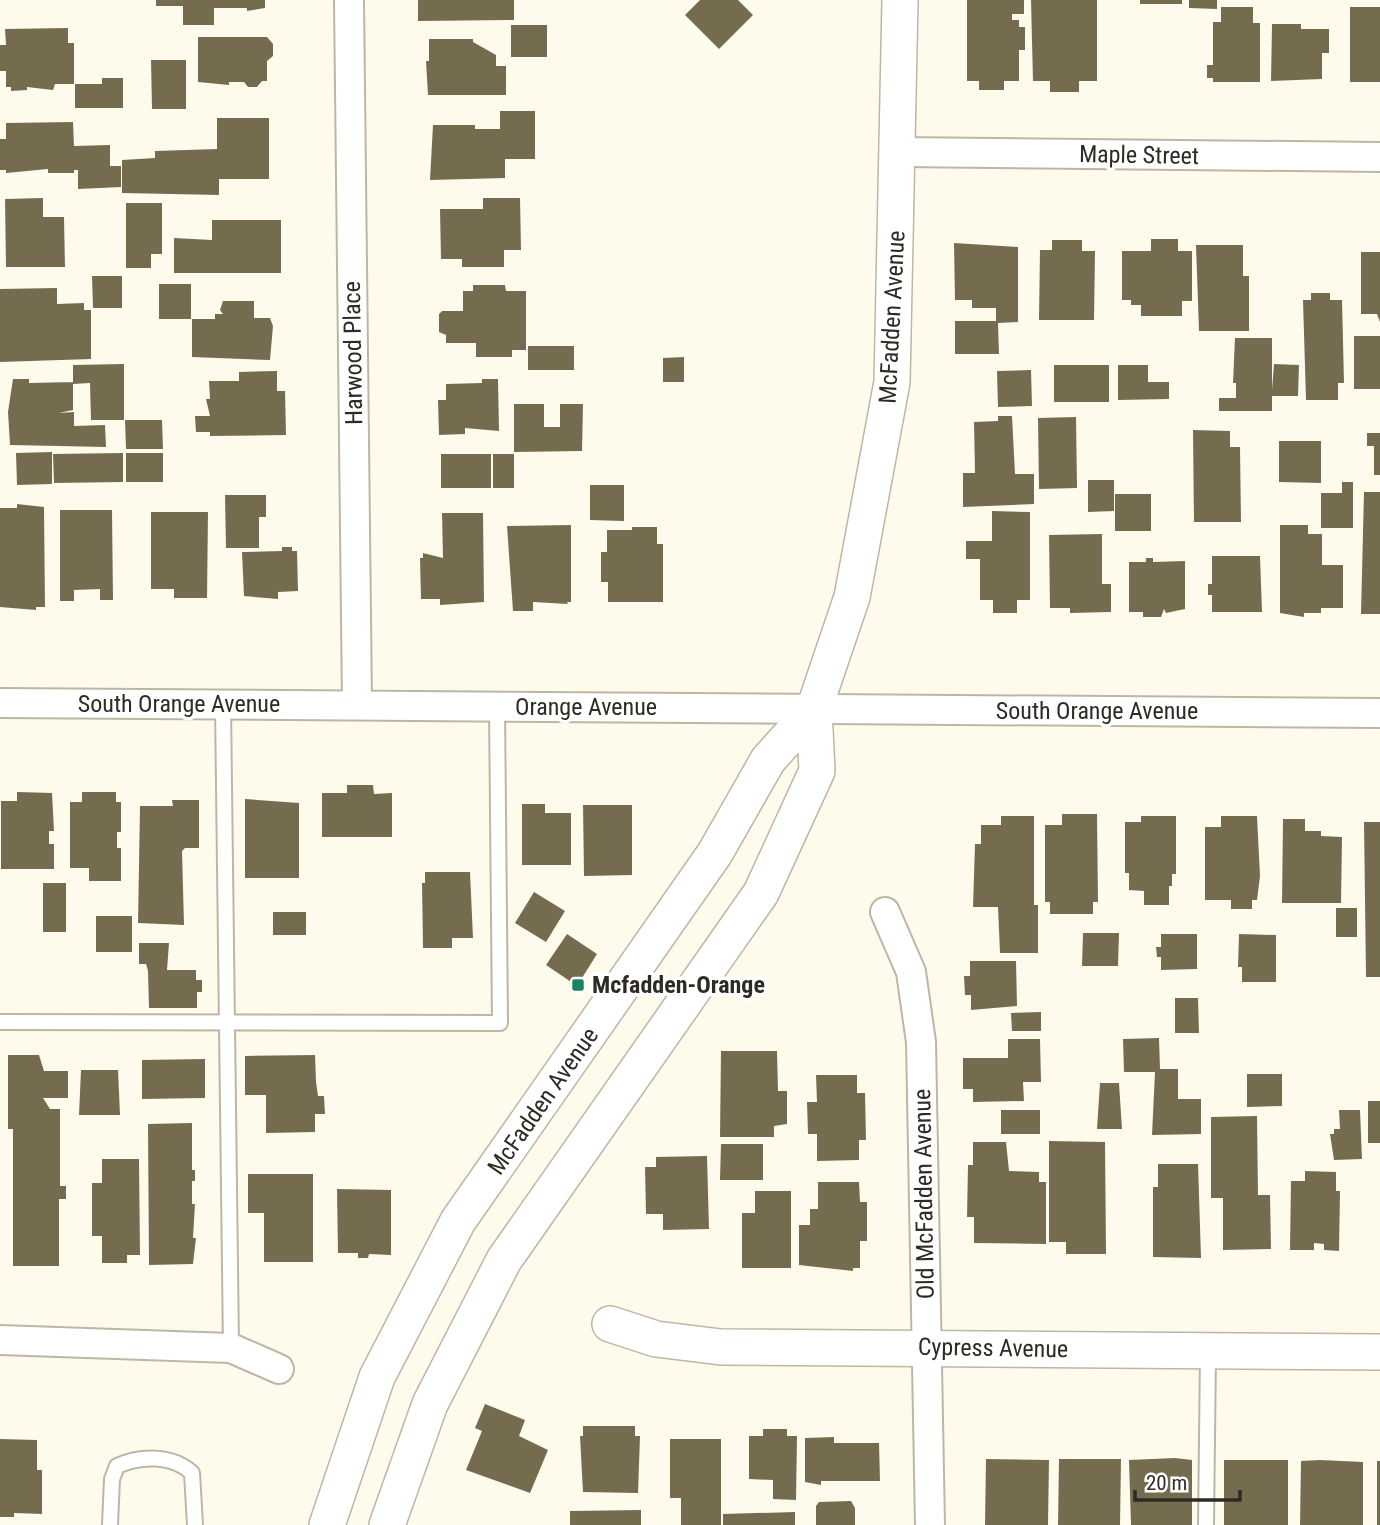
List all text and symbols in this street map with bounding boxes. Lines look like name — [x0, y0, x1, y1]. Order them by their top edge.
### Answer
street label: Maple Street — [1079, 140, 1199, 170]
street label: McFadden Avenue — [873, 230, 911, 404]
street label: Harwood Place — [338, 281, 368, 425]
street label: South Orange Avenue — [78, 690, 280, 718]
street label: Orange Avenue — [515, 693, 657, 721]
street label: South Orange Avenue — [996, 697, 1198, 725]
place label: Mcfadden-Orange — [592, 971, 765, 999]
marker: Mcfadden-Orange — [570, 977, 586, 993]
street label: McFadden Avenue — [482, 1022, 604, 1180]
street label: Old McFadden Avenue — [908, 1089, 940, 1299]
street label: Cypress Avenue — [918, 1333, 1068, 1363]
scale bar — [1135, 1458, 1240, 1502]
text: 20 m — [1146, 1471, 1187, 1495]

